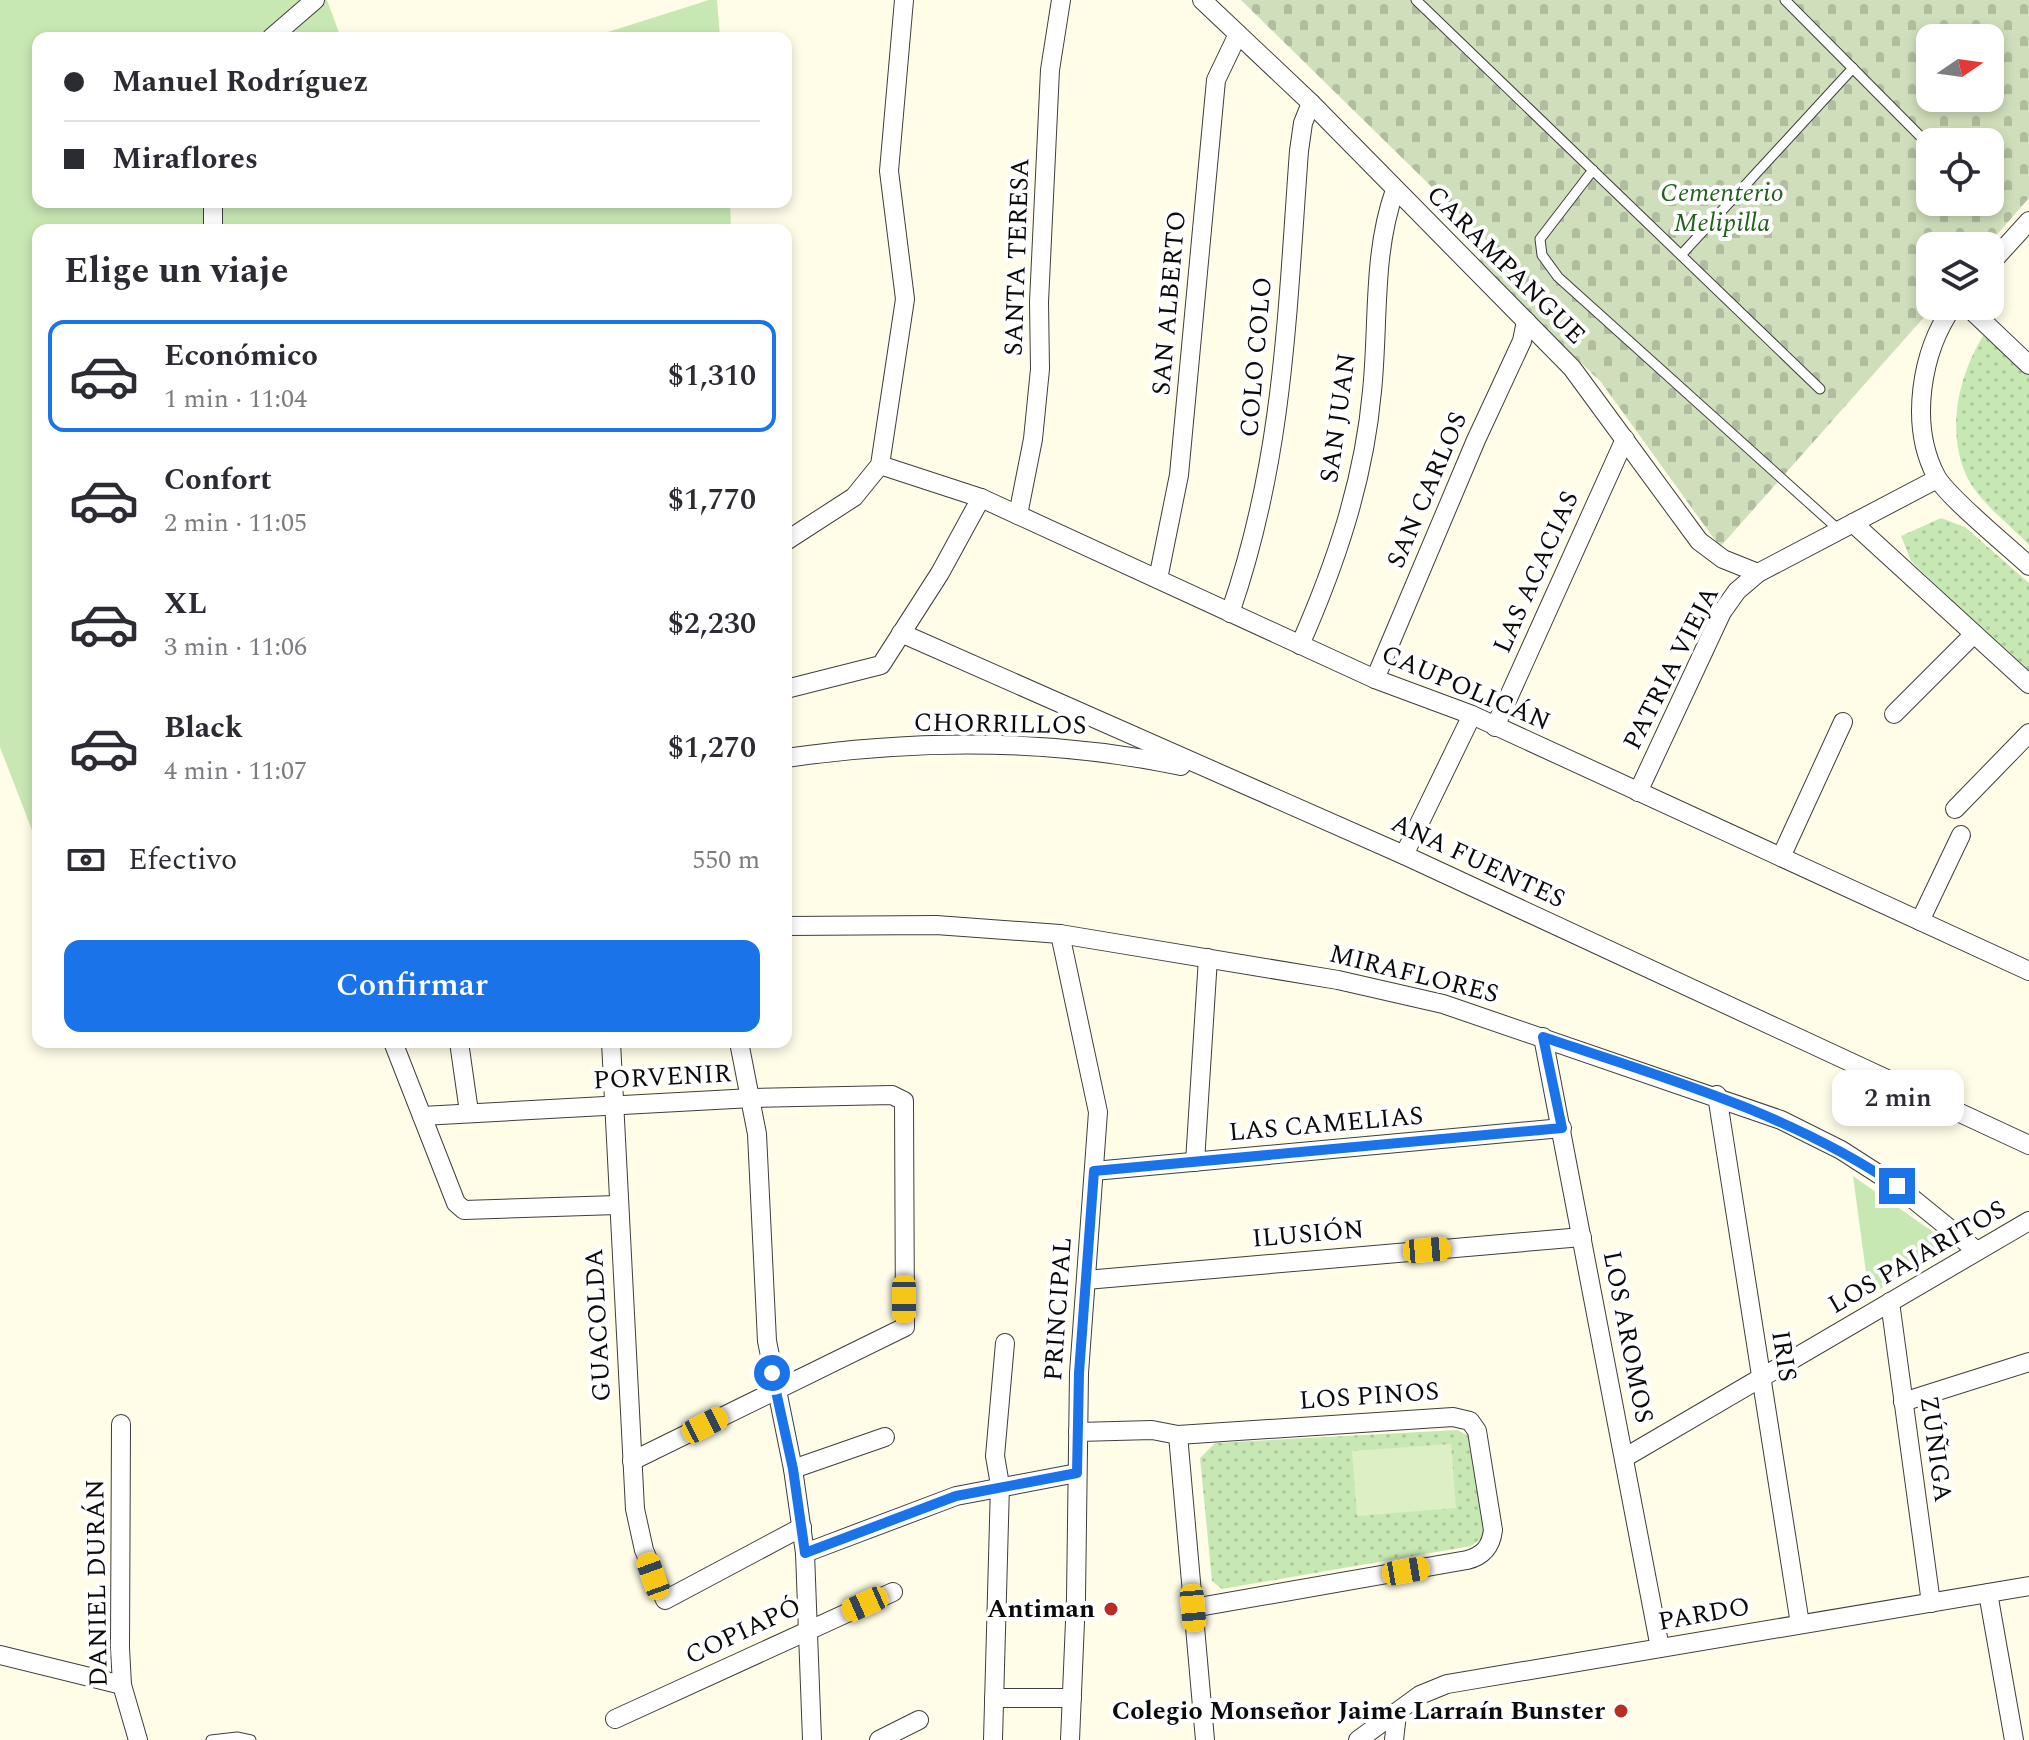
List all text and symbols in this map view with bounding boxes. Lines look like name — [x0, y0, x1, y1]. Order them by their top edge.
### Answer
north arrow — [1916, 24, 2004, 112]
map controls — [1916, 24, 2004, 320]
text: Manuel Rodríguez — [112, 59, 368, 105]
button: locate — [1916, 128, 2004, 216]
text: Miraflores — [112, 136, 258, 182]
street label: SANTA TERESA — [994, 157, 1040, 357]
park label: Cementerio Melipilla — [1660, 173, 1784, 243]
street label: CARAMPANGUE — [1417, 176, 1595, 354]
street label: SAN ALBERTO — [1141, 209, 1197, 397]
button: layers — [1916, 232, 2004, 320]
text: Elige un viaje — [64, 244, 289, 299]
street label: COLO COLO — [1229, 275, 1283, 439]
text: Económico — [164, 333, 318, 379]
icon: car — [68, 340, 140, 412]
street label: SAN JUAN — [1309, 350, 1367, 486]
text: $1,310 — [668, 353, 756, 399]
text: 1 min · 11:04 — [164, 379, 307, 419]
street label: SAN CARLOS — [1376, 406, 1478, 574]
text: Confort — [164, 457, 272, 503]
icon: car — [68, 464, 140, 536]
text: $1,770 — [668, 477, 756, 523]
street label: LAS ACACIAS — [1482, 484, 1590, 660]
text: 2 min · 11:05 — [164, 503, 307, 543]
street label: PATRIA VIEJA — [1613, 579, 1729, 757]
text: XL — [164, 581, 207, 627]
icon: car — [68, 588, 140, 660]
text: $2,230 — [668, 601, 756, 647]
text: 3 min · 11:06 — [164, 627, 307, 667]
street label: CAUPOLICÁN — [1375, 634, 1557, 742]
street label: CHORRILLOS — [913, 702, 1087, 746]
text: Black — [164, 705, 243, 751]
icon: car — [68, 712, 140, 784]
text: $1,270 — [668, 725, 756, 771]
text: 4 min · 11:07 — [164, 751, 307, 791]
street label: ANA FUENTES — [1384, 803, 1572, 919]
text: Efectivo — [128, 837, 237, 883]
icon: cash — [64, 838, 108, 882]
text: 550 m — [692, 840, 760, 880]
street label: MIRAFLORES — [1325, 934, 1503, 1014]
button: Confirmar — [64, 940, 760, 1032]
street label: PORVENIR — [592, 1053, 733, 1101]
callout: 2 min — [1831, 1070, 1963, 1126]
text: 2 min — [1864, 1078, 1932, 1118]
street label: LAS CAMELIAS — [1227, 1096, 1425, 1152]
route end — [1879, 1168, 1915, 1204]
street label: LOS PAJARITOS — [1820, 1190, 2014, 1324]
street label: ILUSIÓN — [1250, 1209, 1366, 1259]
street label: PRINCIPAL — [1033, 1236, 1083, 1382]
car — [1402, 1236, 1452, 1264]
street label: GUACOLDA — [574, 1247, 622, 1403]
street label: LOS AROMOS — [1592, 1247, 1664, 1427]
car — [892, 1275, 916, 1323]
street label: IRIS — [1760, 1328, 1808, 1384]
route start — [754, 1355, 790, 1391]
street label: LOS PINOS — [1298, 1371, 1440, 1421]
street label: ZÚÑIGA — [1909, 1393, 1963, 1505]
car — [678, 1403, 732, 1447]
street label: DANIEL DURÁN — [75, 1479, 119, 1687]
car — [634, 1549, 672, 1603]
car — [1380, 1555, 1432, 1587]
car — [838, 1583, 892, 1625]
car — [1179, 1583, 1207, 1633]
street label: PARDO — [1655, 1586, 1753, 1642]
street label: COPIAPÓ — [679, 1587, 807, 1675]
place label: Antiman — [987, 1589, 1095, 1629]
marker: Antiman — [1102, 1600, 1120, 1618]
place label: Colegio Monseñor Jaime Larraín Bunster — [1112, 1691, 1606, 1731]
marker: Colegio Monseñor Jaime Larraín Bunster — [1612, 1702, 1630, 1720]

